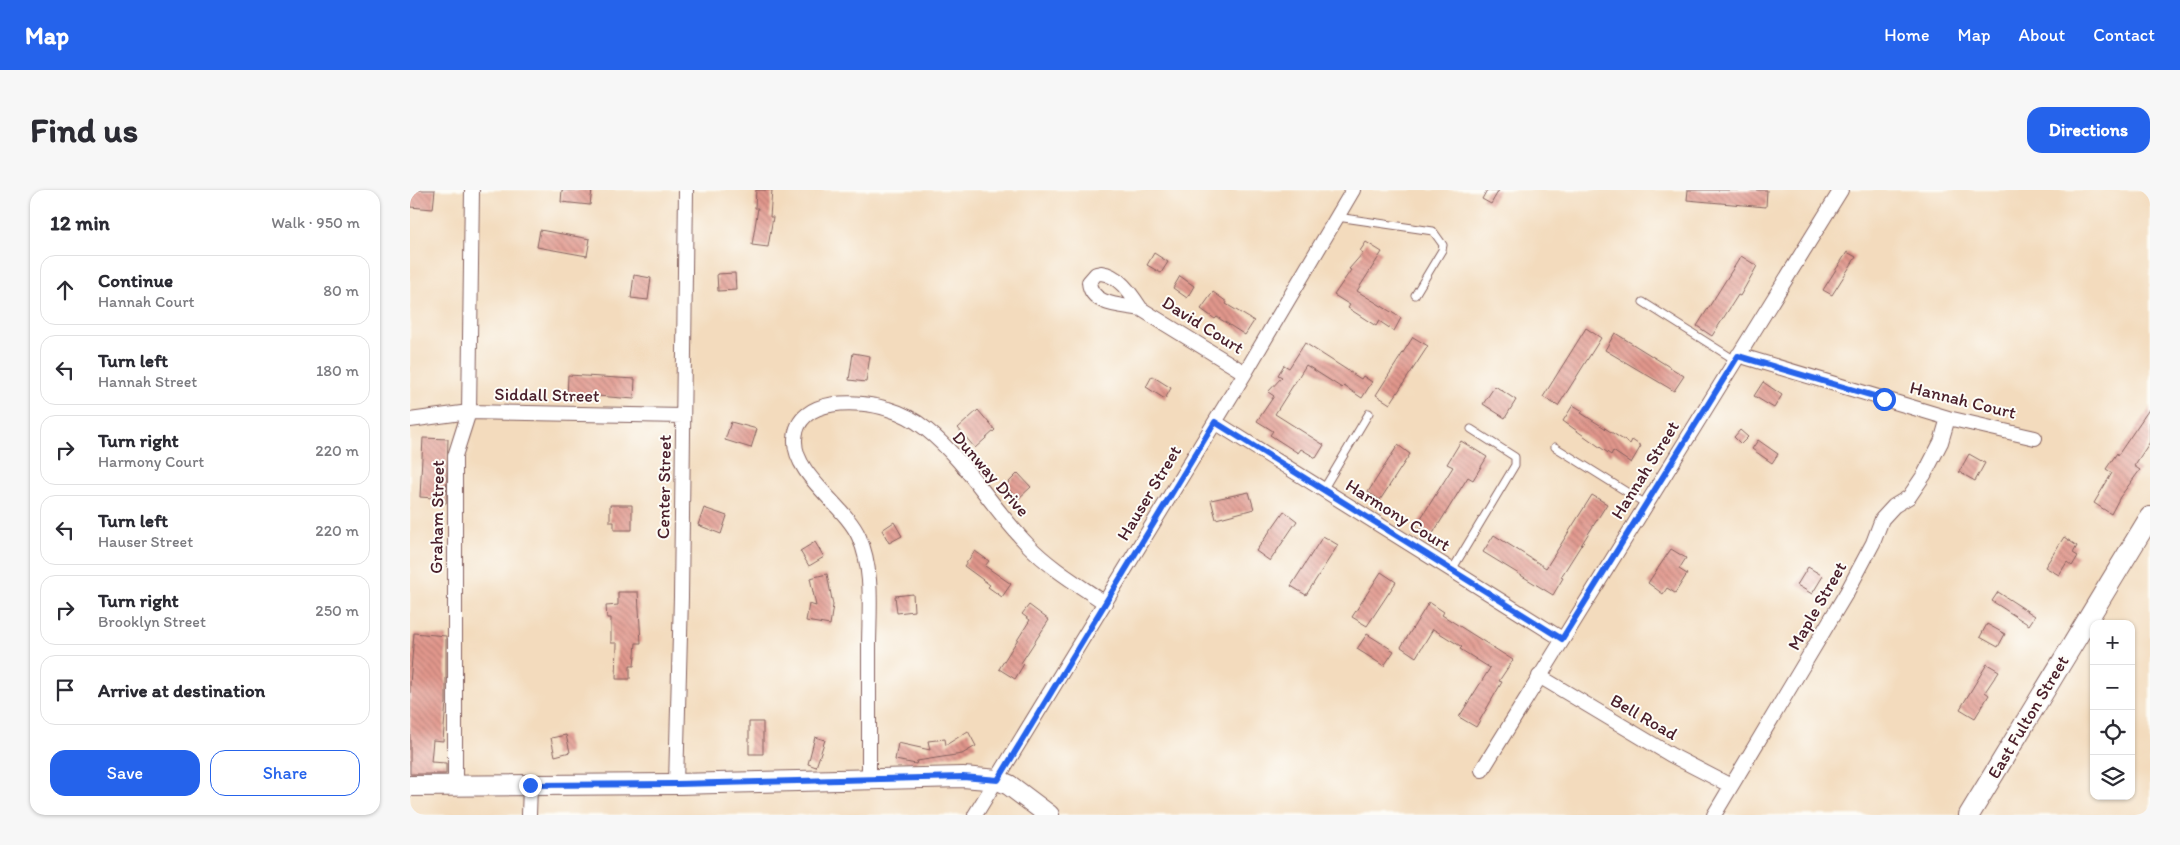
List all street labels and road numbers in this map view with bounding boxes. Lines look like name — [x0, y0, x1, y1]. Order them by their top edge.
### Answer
street label: David Court — [1158, 291, 1248, 359]
street label: Hannah Court — [1908, 376, 2019, 424]
street label: Siddall Street — [494, 383, 600, 407]
street label: Hannah Street — [1606, 417, 1684, 523]
street label: Dunway Drive — [948, 427, 1034, 521]
street label: Center Street — [652, 434, 676, 539]
street label: Hauser Street — [1112, 441, 1186, 545]
street label: Graham Street — [425, 460, 449, 574]
street label: Harmony Court — [1341, 474, 1455, 556]
street label: Maple Street — [1783, 558, 1851, 654]
street label: East Fulton Street — [1983, 651, 2074, 783]
street label: Bell Road — [1607, 689, 1682, 745]

